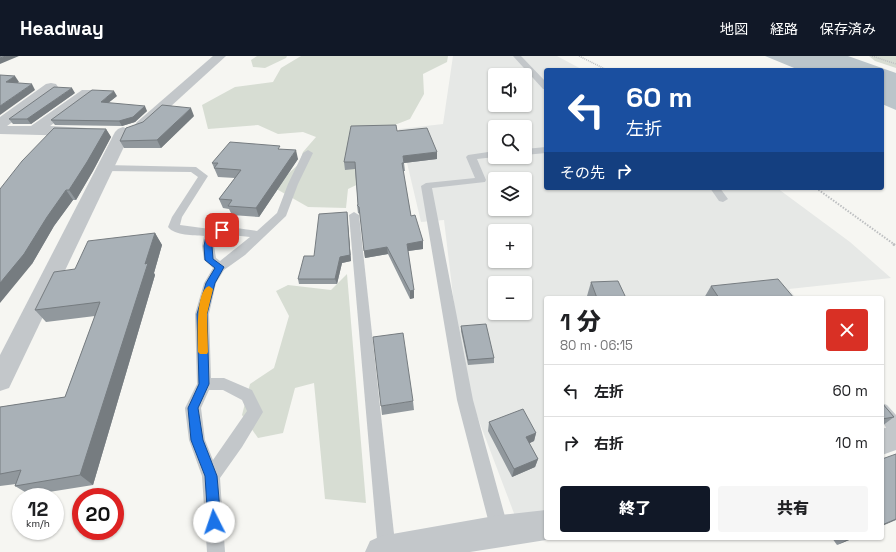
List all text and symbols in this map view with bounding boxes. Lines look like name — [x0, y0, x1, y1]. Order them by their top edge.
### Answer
text: Headway — [20, 16, 104, 41]
text: 地図 — [720, 20, 748, 38]
text: 経路 — [770, 20, 798, 38]
text: 保存済み — [820, 20, 876, 38]
map controls — [488, 68, 532, 320]
button: sound — [488, 68, 532, 112]
text: 60 m — [626, 79, 692, 115]
icon: left — [560, 84, 612, 136]
text: 左折 — [626, 117, 662, 140]
button: search — [488, 120, 532, 164]
icon: right — [613, 160, 635, 182]
text: その先 — [560, 163, 605, 182]
button: layers — [488, 172, 532, 216]
pin — [205, 213, 239, 247]
icon: arrive — [211, 219, 233, 241]
button: + — [488, 224, 532, 268]
button: − — [488, 276, 532, 320]
text: 1 分 — [560, 306, 601, 337]
button: close — [826, 309, 868, 351]
text: 80 m · 06:15 — [560, 337, 633, 354]
icon: left — [560, 380, 582, 402]
text: 60 m — [832, 381, 868, 400]
text: 左折 — [594, 382, 624, 401]
icon: right — [560, 432, 582, 454]
text: 10 m — [835, 433, 868, 452]
text: 右折 — [594, 434, 624, 453]
button: 終了 — [560, 486, 710, 532]
button: 共有 — [718, 486, 868, 532]
speed limit sign: 20 — [72, 488, 124, 540]
text: 12 — [28, 496, 48, 522]
position arrow — [193, 501, 235, 543]
text: km/h — [26, 517, 50, 530]

